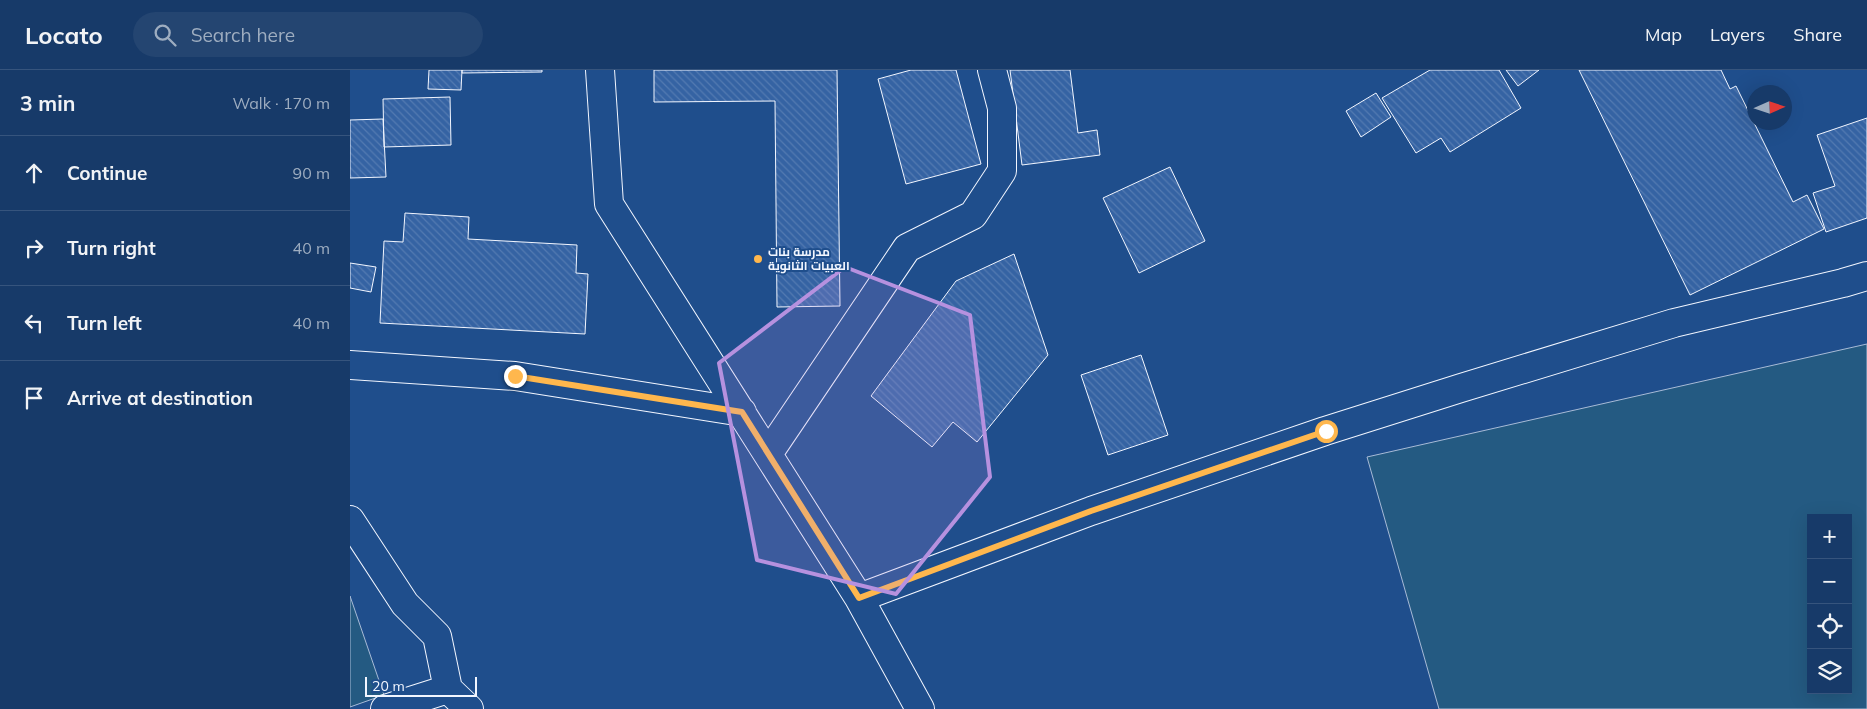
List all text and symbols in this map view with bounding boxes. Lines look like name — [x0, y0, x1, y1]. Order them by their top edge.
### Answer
search box — [133, 12, 483, 57]
text: Locato — [25, 20, 103, 50]
icon: search — [151, 21, 179, 49]
text: Search here — [191, 23, 295, 47]
text: Map — [1645, 23, 1682, 46]
text: Layers — [1710, 23, 1765, 46]
text: Share — [1793, 23, 1842, 46]
north arrow — [1747, 85, 1792, 130]
text: 3 min — [20, 90, 75, 116]
text: Walk · 170 m — [232, 93, 330, 113]
icon: ahead — [20, 159, 48, 187]
text: Continue — [67, 161, 147, 185]
text: 90 m — [293, 163, 330, 183]
icon: right — [20, 234, 48, 262]
text: Turn right — [67, 236, 156, 260]
text: 40 m — [293, 238, 330, 258]
place label: مدرسة بنات العبيات الثانوية — [768, 244, 850, 274]
marker: مدرسة بنات العبيات الثانوية — [752, 253, 764, 265]
icon: left — [20, 309, 48, 337]
text: Turn left — [67, 311, 142, 335]
text: 40 m — [293, 313, 330, 333]
route end — [504, 365, 527, 388]
icon: arrive — [20, 384, 48, 412]
text: Arrive at destination — [67, 386, 253, 410]
route start — [1315, 420, 1338, 443]
map controls — [1807, 514, 1852, 694]
button: + — [1807, 514, 1852, 559]
button: − — [1807, 559, 1852, 604]
button: locate — [1807, 604, 1852, 649]
button: layers — [1807, 649, 1852, 694]
scale bar — [365, 674, 478, 697]
text: 20 m — [372, 677, 405, 695]

